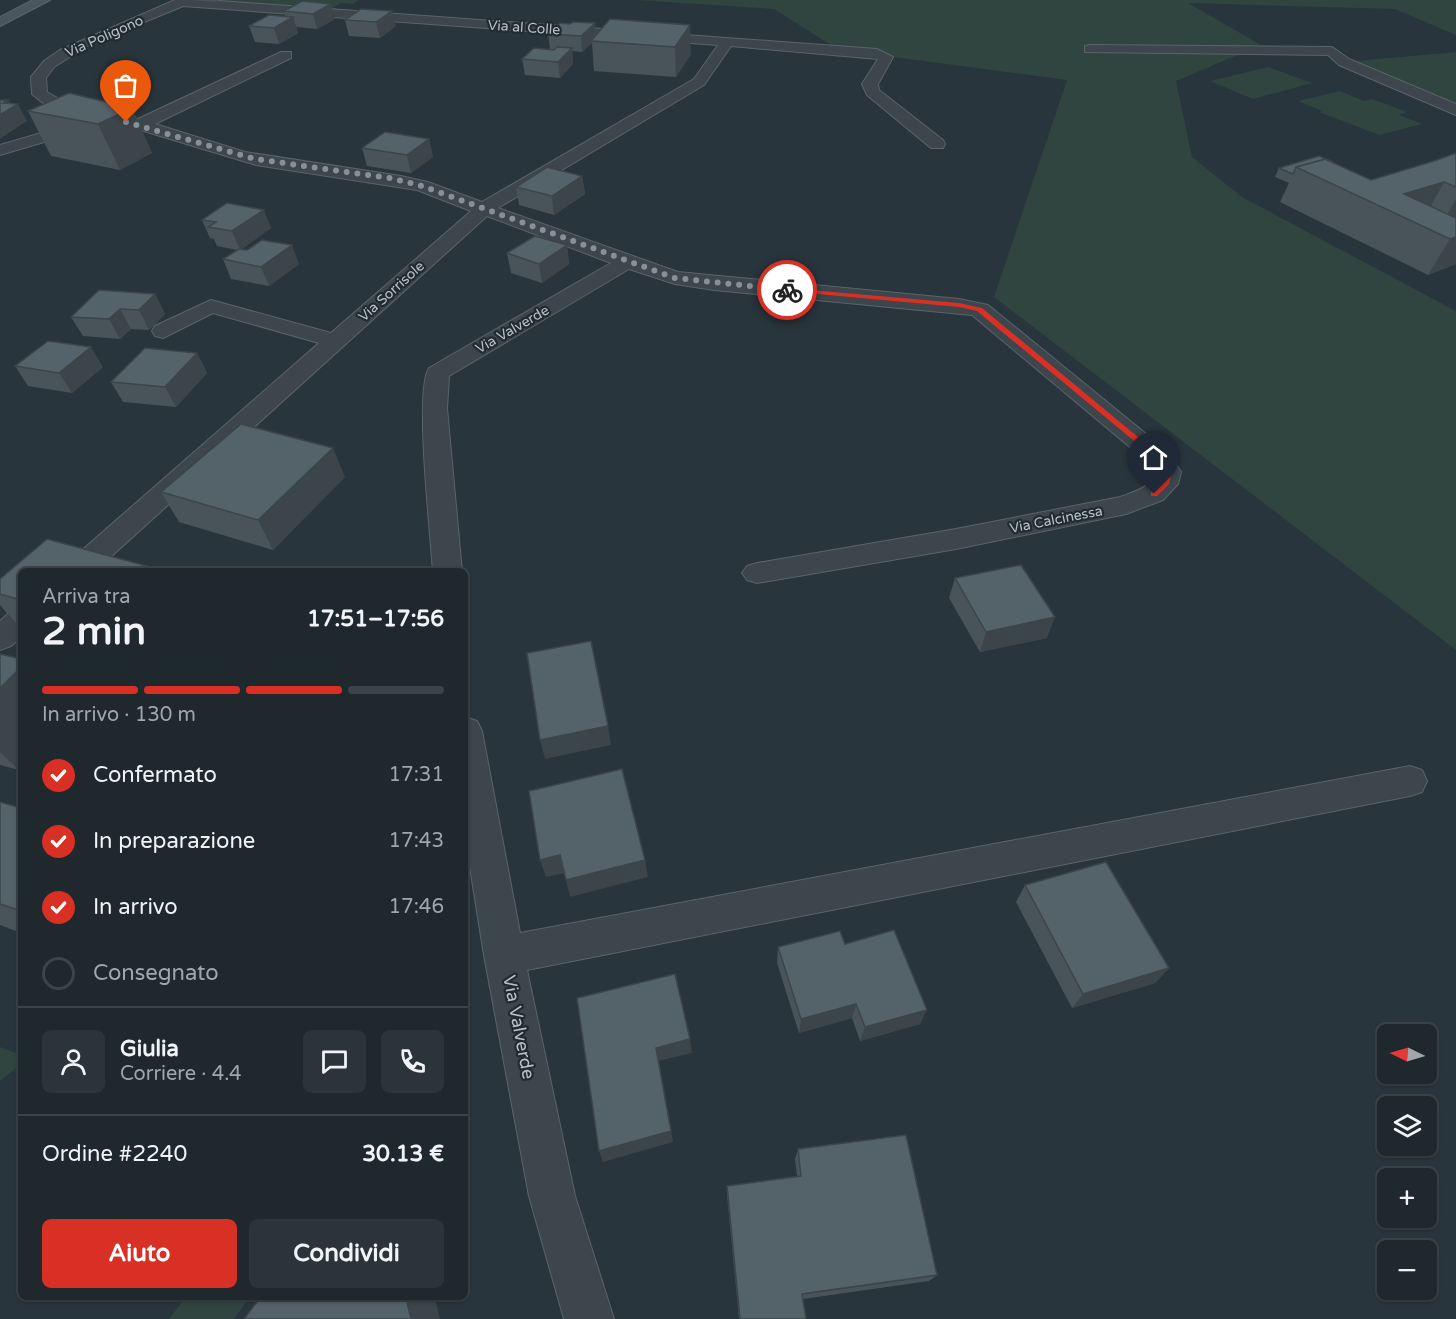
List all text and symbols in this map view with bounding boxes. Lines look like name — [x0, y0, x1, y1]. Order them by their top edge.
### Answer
street label: Via Poligono — [63, 12, 146, 61]
street label: Via al Colle — [487, 16, 561, 39]
pin — [100, 60, 151, 122]
icon: bag — [109, 69, 142, 102]
street label: Via Sorrisole — [355, 257, 428, 325]
courier — [757, 260, 817, 320]
icon: bike — [771, 274, 804, 307]
street label: Via Valverde — [472, 302, 552, 357]
pin — [1128, 432, 1179, 494]
icon: home — [1137, 441, 1170, 474]
street label: Via Calcinessa — [1008, 502, 1104, 537]
text: Arriva tra — [42, 585, 131, 609]
text: 17:51–17:56 — [307, 606, 444, 632]
text: 2 min — [42, 608, 146, 655]
text: In arrivo · 130 m — [42, 703, 196, 727]
icon: check — [42, 759, 75, 792]
text: Confermato — [93, 762, 217, 788]
text: 17:31 — [389, 763, 444, 787]
icon: check — [42, 825, 75, 858]
text: In preparazione — [93, 828, 255, 854]
text: 17:43 — [389, 829, 444, 853]
icon: check — [42, 891, 75, 924]
text: In arrivo — [93, 894, 178, 920]
text: 17:46 — [389, 895, 444, 919]
text: Consegnato — [93, 960, 219, 986]
street label: Via Valverde — [498, 973, 540, 1081]
north arrow — [1377, 1024, 1437, 1084]
map controls — [1377, 1024, 1437, 1300]
button: person — [42, 1030, 105, 1093]
button: chat — [303, 1030, 366, 1093]
button: phone — [381, 1030, 444, 1093]
text: Giulia — [120, 1036, 179, 1062]
text: Corriere · 4.4 — [120, 1062, 242, 1086]
button: layers — [1377, 1096, 1437, 1156]
text: Ordine #2240 — [42, 1141, 187, 1167]
text: 30.13 € — [362, 1141, 444, 1167]
button: + — [1377, 1168, 1437, 1228]
button: Aiuto — [42, 1219, 237, 1288]
button: Condividi — [249, 1219, 444, 1288]
button: − — [1377, 1240, 1437, 1300]

